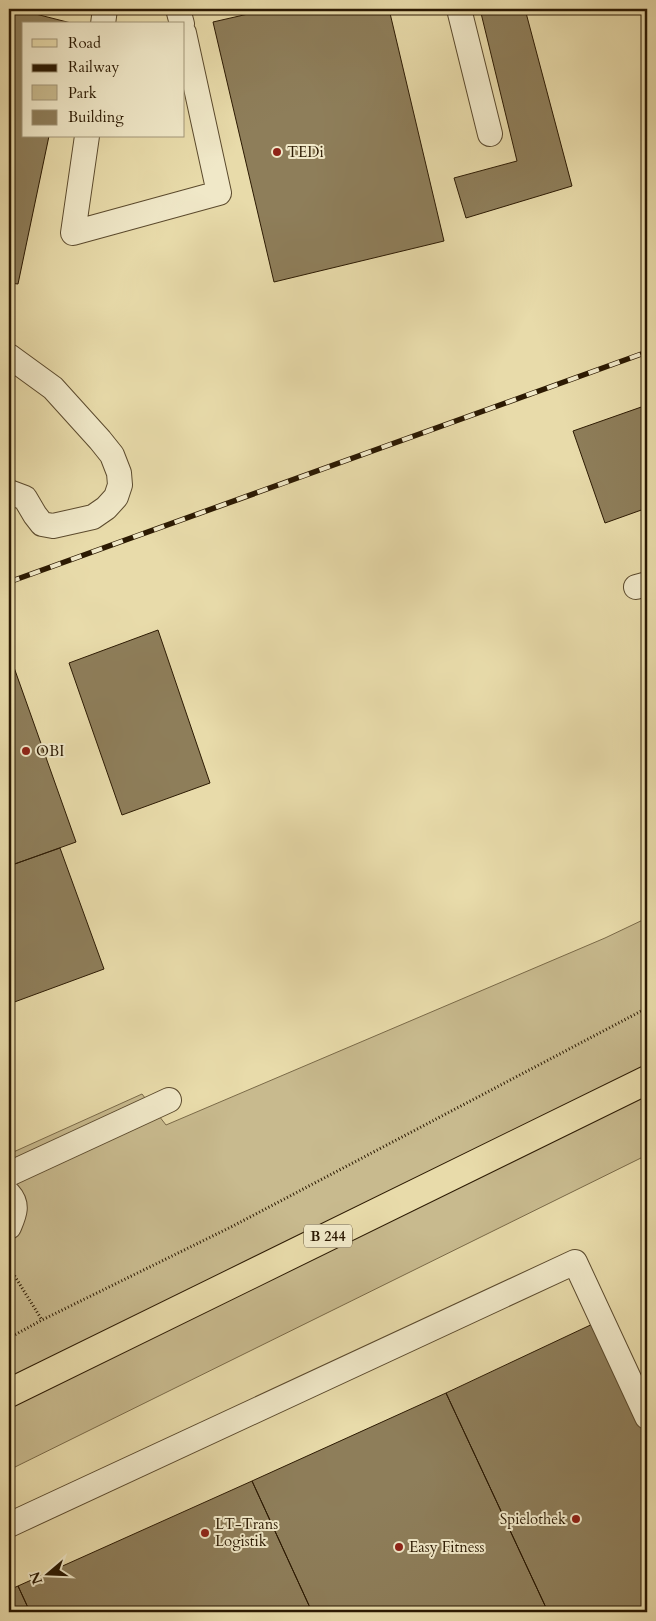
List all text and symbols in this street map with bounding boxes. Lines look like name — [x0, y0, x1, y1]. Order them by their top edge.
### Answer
legend — [22, 22, 185, 138]
text: Road — [68, 33, 101, 53]
text: Railway — [68, 57, 119, 77]
text: Park — [68, 83, 97, 103]
text: Building — [68, 107, 124, 127]
place label: TEDi — [287, 142, 324, 162]
marker: TEDi — [271, 146, 283, 158]
place label: OBI — [36, 741, 64, 761]
marker: OBI — [20, 745, 32, 757]
road number: B 244 — [304, 1224, 352, 1248]
place label: Spielothek — [500, 1509, 566, 1529]
marker: Spielothek — [570, 1513, 582, 1525]
place label: LT-Trans Logistik — [215, 1514, 278, 1551]
marker: LT-Trans Logistik — [199, 1527, 211, 1539]
place label: Easy Fitness — [409, 1537, 485, 1557]
marker: Easy Fitness — [393, 1541, 405, 1553]
north arrow — [22, 1548, 72, 1598]
text: N — [25, 1569, 47, 1587]

